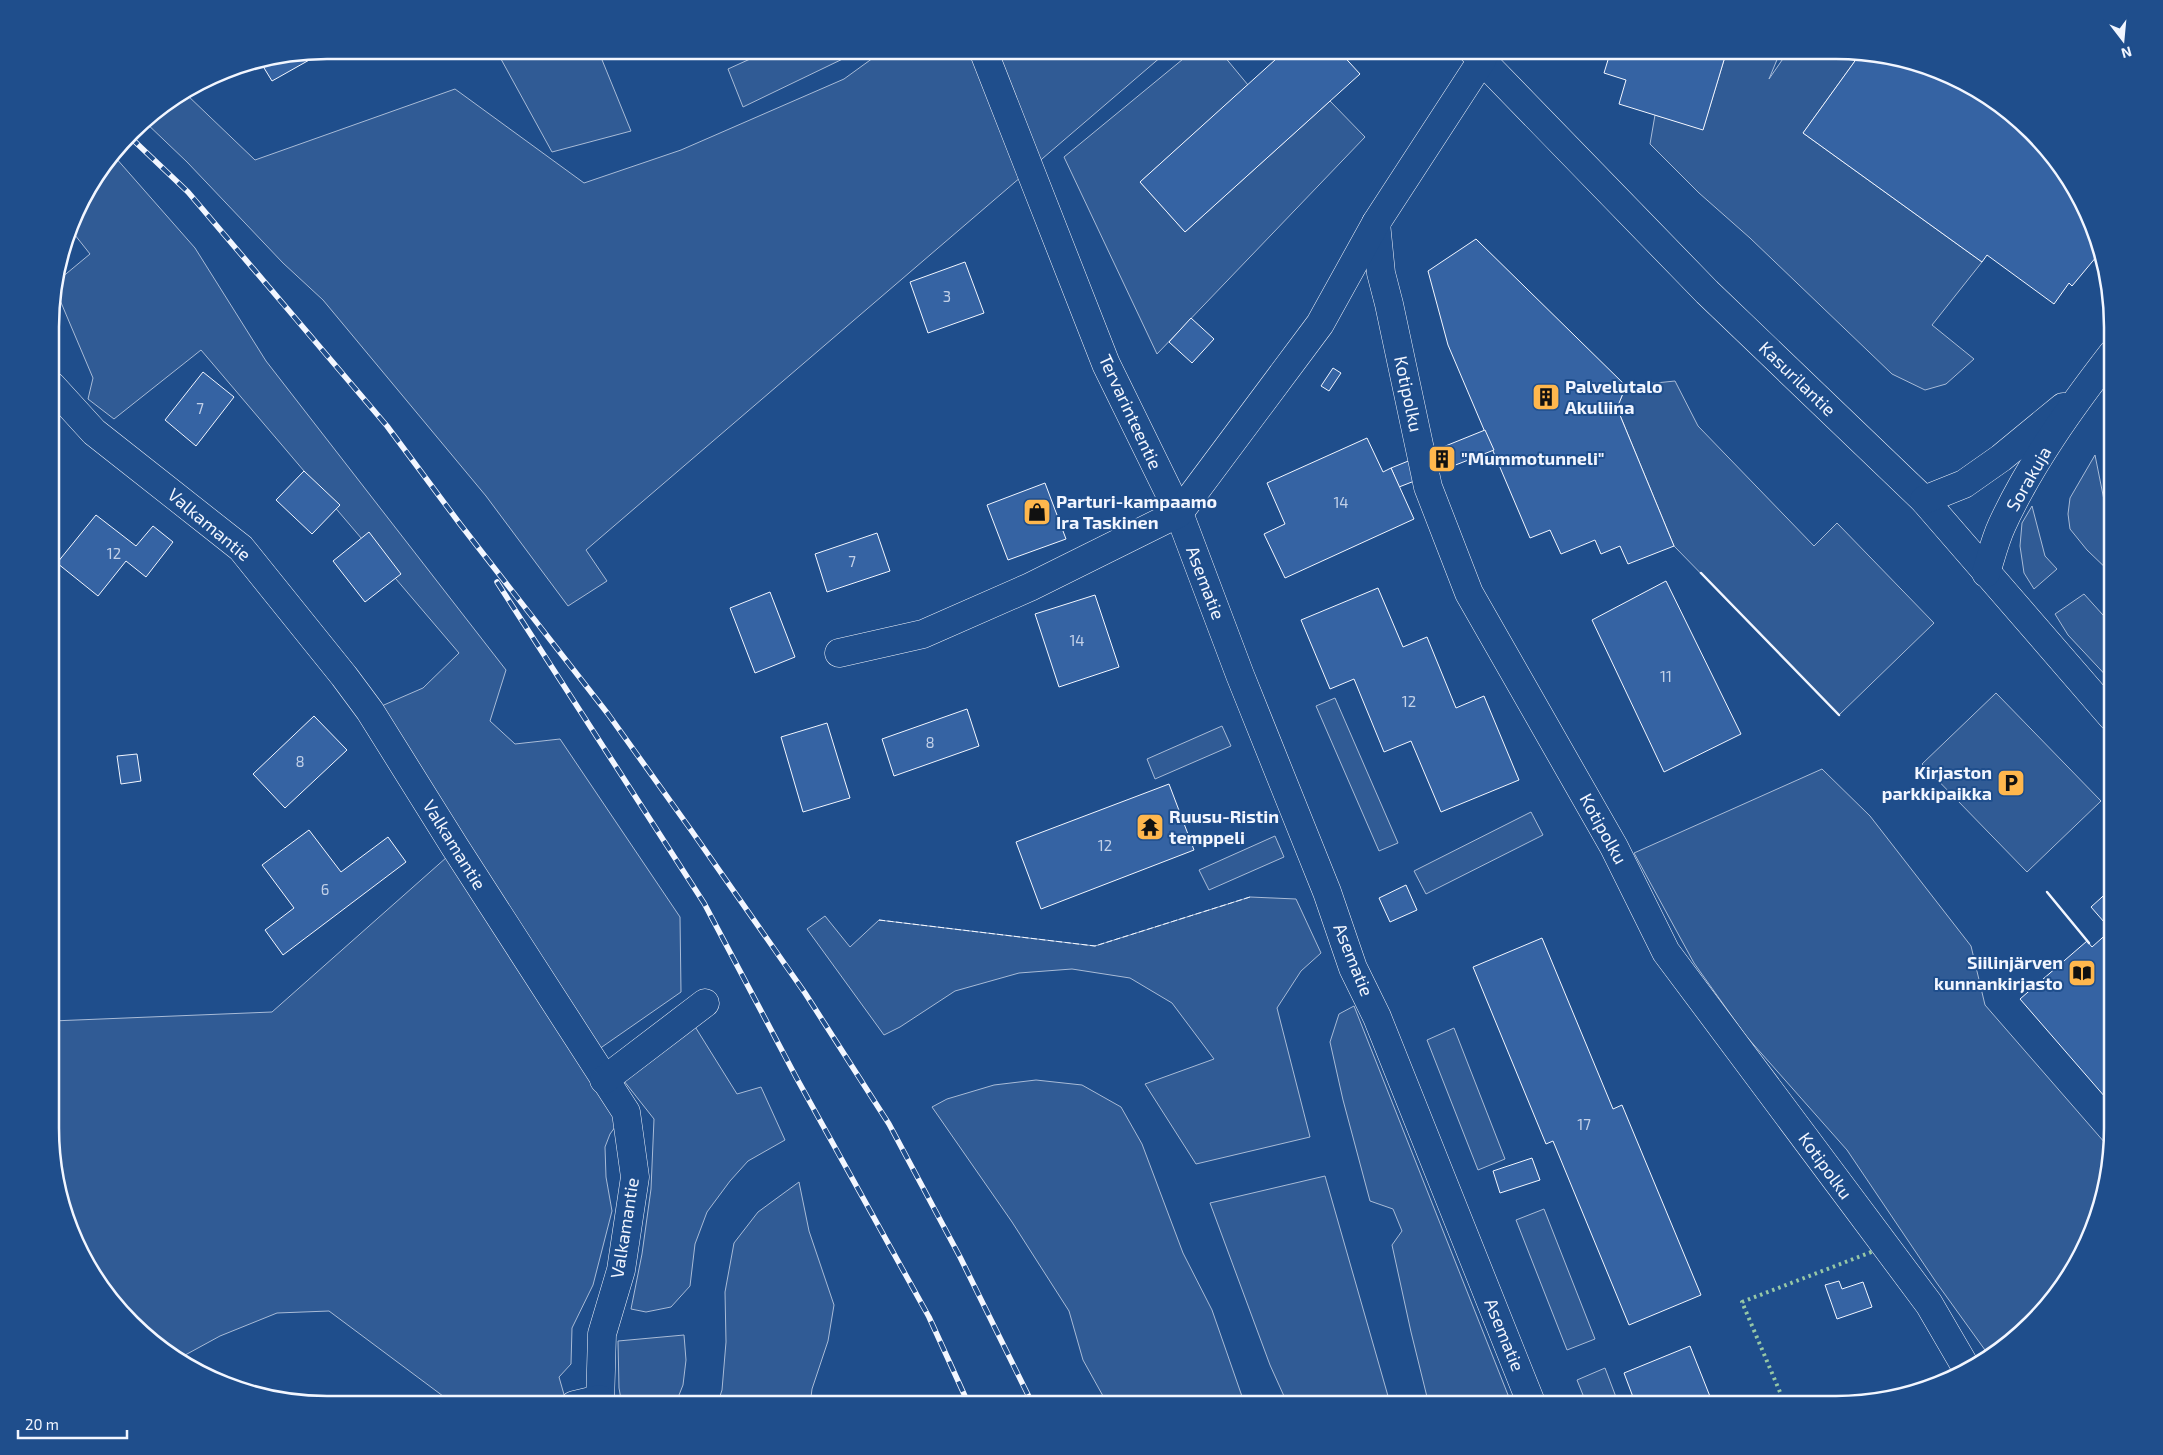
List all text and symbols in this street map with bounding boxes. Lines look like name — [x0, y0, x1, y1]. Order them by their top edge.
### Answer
north arrow — [2098, 15, 2148, 65]
text: N — [2120, 43, 2134, 63]
house number: 3 — [943, 287, 951, 305]
street label: Kasurilantie — [1755, 336, 1841, 420]
street label: Tervarinteentie — [1095, 351, 1167, 473]
street label: Kotipolku — [1390, 354, 1428, 434]
place label: Palvelutalo Akuliina — [1565, 375, 1663, 418]
building icon: Palvelutalo Akuliina — [1531, 382, 1561, 412]
house number: 7 — [196, 399, 204, 417]
street label: Sorakuja — [2001, 442, 2055, 515]
building icon: "Mummotunneli" — [1427, 444, 1457, 474]
place label: "Mummotunneli" — [1461, 447, 1605, 469]
street label: Valkamantie — [164, 483, 256, 565]
place label: Parturi-kampaamo Ira Taskinen — [1056, 490, 1217, 533]
house number: 14 — [1333, 493, 1349, 511]
shop icon: Parturi-kampaamo Ira Taskinen — [1022, 497, 1052, 527]
street label: Asematie — [1182, 543, 1230, 622]
house number: 12 — [107, 544, 121, 562]
house number: 7 — [848, 552, 856, 570]
house number: 14 — [1069, 631, 1085, 649]
house number: 11 — [1660, 667, 1672, 685]
house number: 12 — [1402, 692, 1416, 710]
house number: 8 — [925, 733, 935, 751]
house number: 8 — [295, 752, 305, 770]
place label: Kirjaston parkkipaikka — [1882, 761, 1992, 804]
parking icon: Kirjaston parkkipaikka — [1996, 768, 2026, 798]
street label: Kotipolku — [1575, 789, 1632, 868]
street label: Valkamantie — [419, 795, 491, 893]
place label: Ruusu-Ristin temppeli — [1169, 805, 1279, 848]
temple icon: Ruusu-Ristin temppeli — [1135, 812, 1165, 842]
house number: 12 — [1098, 836, 1112, 854]
house number: 6 — [321, 880, 329, 898]
street label: Asematie — [1329, 920, 1378, 999]
place label: Siilinjärven kunnankirjasto — [1934, 951, 2063, 994]
library icon: Siilinjärven kunnankirjasto — [2067, 958, 2097, 988]
house number: 17 — [1577, 1115, 1591, 1133]
street label: Kotipolku — [1794, 1128, 1857, 1203]
street label: Valkamantie — [605, 1176, 643, 1280]
street label: Asematie — [1480, 1295, 1529, 1374]
scale bar — [18, 1408, 126, 1440]
text: 20 m — [25, 1415, 59, 1433]

